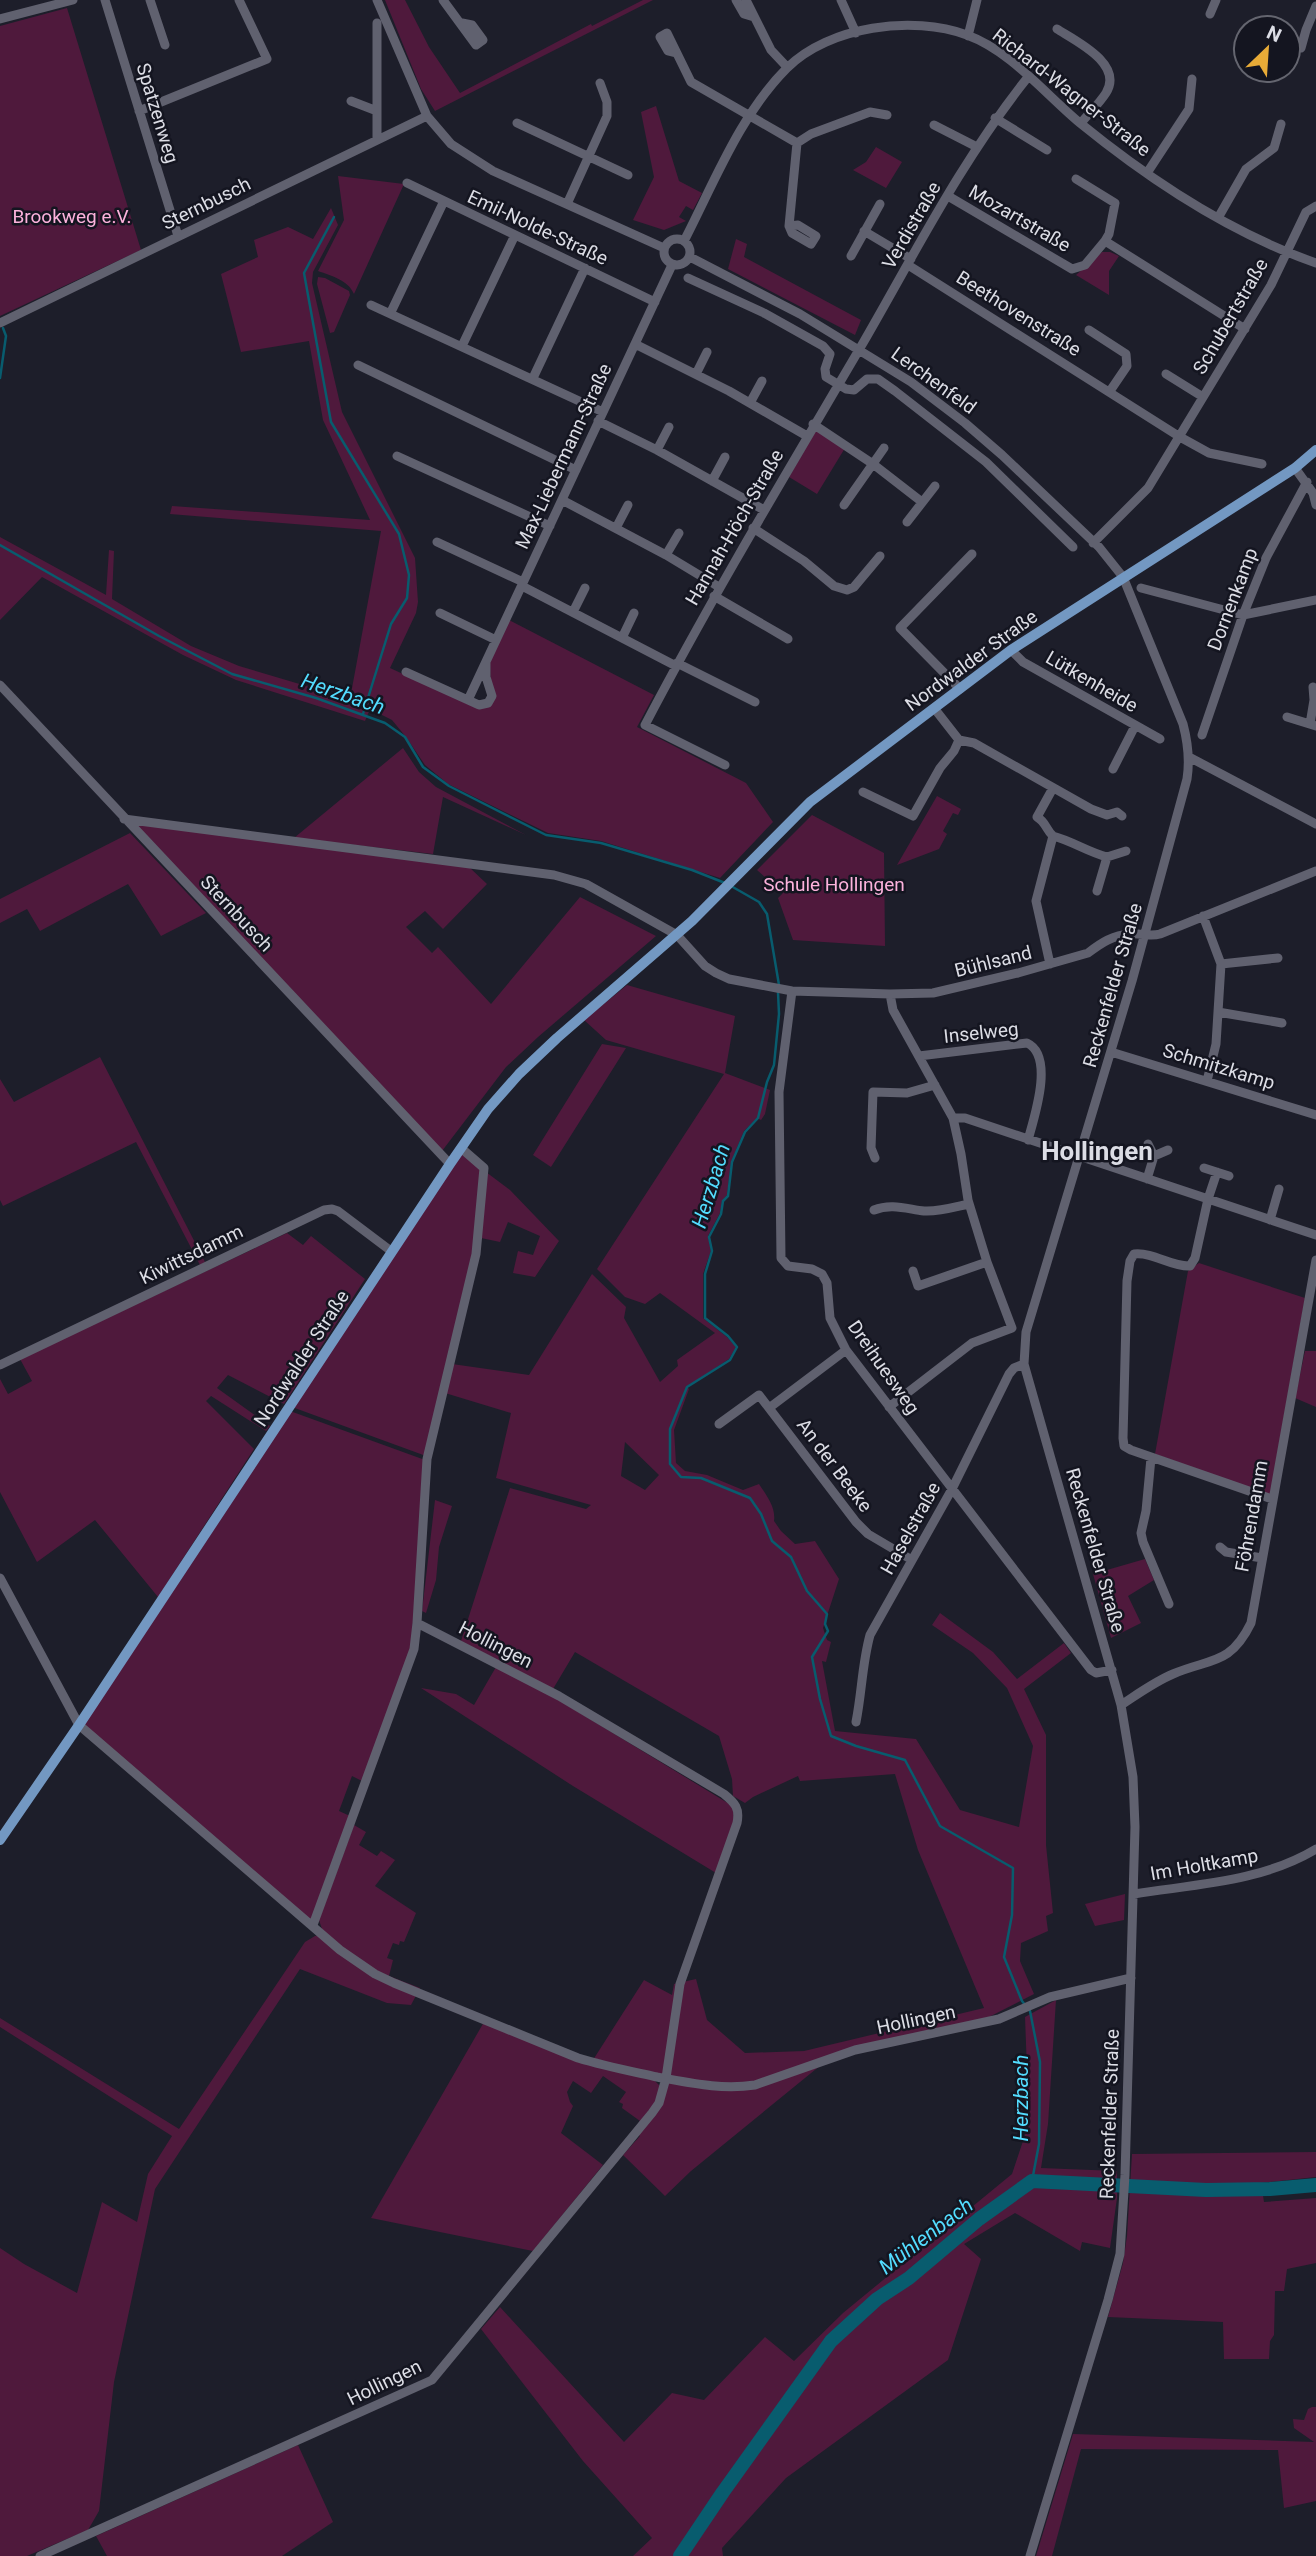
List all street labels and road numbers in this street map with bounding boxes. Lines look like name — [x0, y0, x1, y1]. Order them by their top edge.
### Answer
street label: Richard-Wagner-Straße — [988, 23, 1155, 161]
street label: Spatzenweg — [131, 60, 184, 166]
street label: Sternbusch — [158, 172, 254, 235]
street label: Verdistraße — [877, 177, 946, 273]
street label: Mozartstraße — [965, 180, 1075, 257]
street label: Emil-Nolde-Straße — [464, 185, 612, 270]
street label: Schubertstraße — [1188, 254, 1273, 378]
street label: Beethovenstraße — [952, 266, 1085, 361]
street label: Lerchenfeld — [887, 342, 981, 419]
street label: Max-Liebermann-Straße — [510, 360, 617, 553]
street label: Hannah-Höch-Straße — [680, 445, 788, 609]
street label: Dornenkamp — [1202, 545, 1263, 654]
street label: Nordwalder Straße — [901, 605, 1042, 716]
street label: Lütkenheide — [1042, 646, 1142, 717]
street label: Sternbusch — [196, 870, 278, 956]
street label: Reckenfelder Straße — [1078, 900, 1147, 1070]
street label: Bühlsand — [952, 941, 1034, 982]
street label: Inselweg — [942, 1017, 1020, 1048]
street label: Schmitzkamp — [1160, 1039, 1278, 1094]
street label: Kiwittsdamm — [136, 1220, 247, 1289]
street label: Nordwalder Straße — [249, 1286, 354, 1431]
street label: Dreihuesweg — [843, 1316, 924, 1419]
street label: An der Beeke — [792, 1414, 877, 1517]
street label: Föhrendamm — [1230, 1459, 1273, 1574]
street label: Reckenfelder Straße — [1061, 1465, 1130, 1635]
street label: Haselstraße — [876, 1478, 945, 1579]
street label: Hollingen — [455, 1616, 537, 1673]
street label: Im Holtkamp — [1148, 1844, 1260, 1885]
street label: Hollingen — [875, 2000, 958, 2039]
street label: Reckenfelder Straße — [1095, 2029, 1124, 2199]
street label: Hollingen — [343, 2355, 425, 2410]

